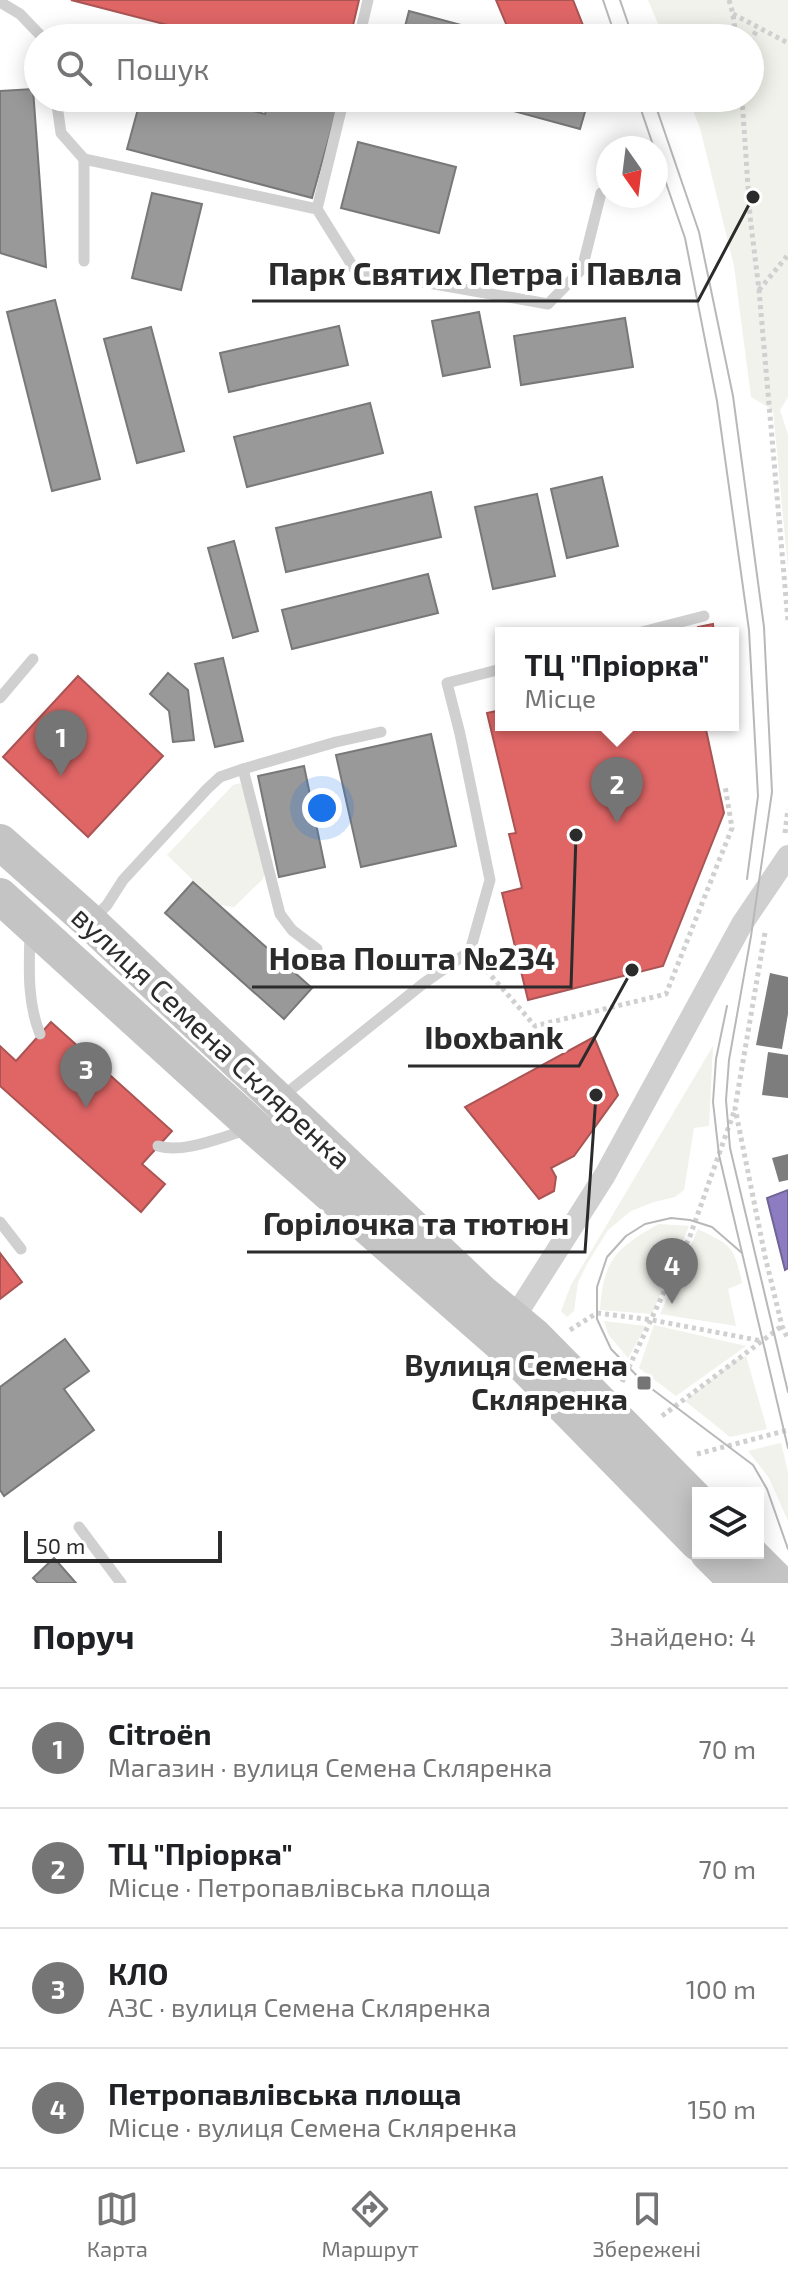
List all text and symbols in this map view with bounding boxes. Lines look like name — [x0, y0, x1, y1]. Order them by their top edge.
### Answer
search box — [24, 24, 764, 112]
icon: search — [52, 46, 96, 90]
text: Пошук — [116, 50, 209, 86]
north arrow — [596, 136, 668, 208]
callout: Парк Святих Петра і Павла — [252, 245, 698, 301]
text: Парк Святих Петра і Павла — [268, 253, 682, 291]
popup — [495, 627, 739, 731]
text: ТЦ "Пріорка" — [525, 646, 709, 682]
text: Місце — [525, 682, 596, 713]
pin: 1 — [35, 710, 87, 776]
pin: 2 — [591, 757, 643, 823]
your location — [302, 788, 342, 828]
street label: вулиця Семена Скляренка — [64, 898, 360, 1176]
callout: Нова Пошта №234 — [252, 931, 571, 987]
text: Нова Пошта №234 — [269, 938, 555, 976]
callout: Iboxbank — [408, 1010, 579, 1066]
text: Iboxbank — [424, 1017, 564, 1055]
pin: 3 — [60, 1042, 112, 1108]
callout: Горілочка та тютюн — [247, 1196, 585, 1252]
text: Горілочка та тютюн — [263, 1203, 569, 1241]
pin: 4 — [646, 1238, 698, 1304]
place label: Вулиця Семена Скляренка — [404, 1346, 628, 1416]
marker: Вулиця Семена Скляренка — [635, 1374, 653, 1392]
map controls — [692, 1487, 764, 1559]
button: layers — [692, 1487, 764, 1559]
scale bar — [24, 1527, 222, 1563]
text: 50 m — [36, 1532, 85, 1558]
text: Поруч — [32, 1615, 135, 1656]
text: Знайдено: 4 — [610, 1620, 756, 1651]
text: Citroën — [108, 1715, 211, 1751]
text: 1 — [52, 1733, 64, 1764]
text: 70 m — [698, 1733, 756, 1764]
text: Магазин · вулиця Семена Скляренка — [108, 1751, 552, 1782]
text: ТЦ "Пріорка" — [108, 1835, 293, 1871]
text: 2 — [50, 1853, 66, 1884]
text: 70 m — [698, 1853, 756, 1884]
text: Місце · Петропавлівська площа — [108, 1871, 491, 1902]
text: КЛО — [108, 1955, 168, 1991]
text: 3 — [51, 1973, 65, 2004]
text: 100 m — [686, 1973, 756, 2004]
text: АЗС · вулиця Семена Скляренка — [108, 1991, 491, 2022]
text: Петропавлівська площа — [108, 2075, 461, 2111]
text: 4 — [50, 2093, 66, 2124]
text: 150 m — [687, 2093, 756, 2124]
text: Місце · вулиця Семена Скляренка — [108, 2111, 517, 2142]
tab: Карта — [87, 2187, 148, 2261]
tab: Маршрут — [322, 2187, 419, 2261]
tab: Збережені — [592, 2187, 701, 2261]

